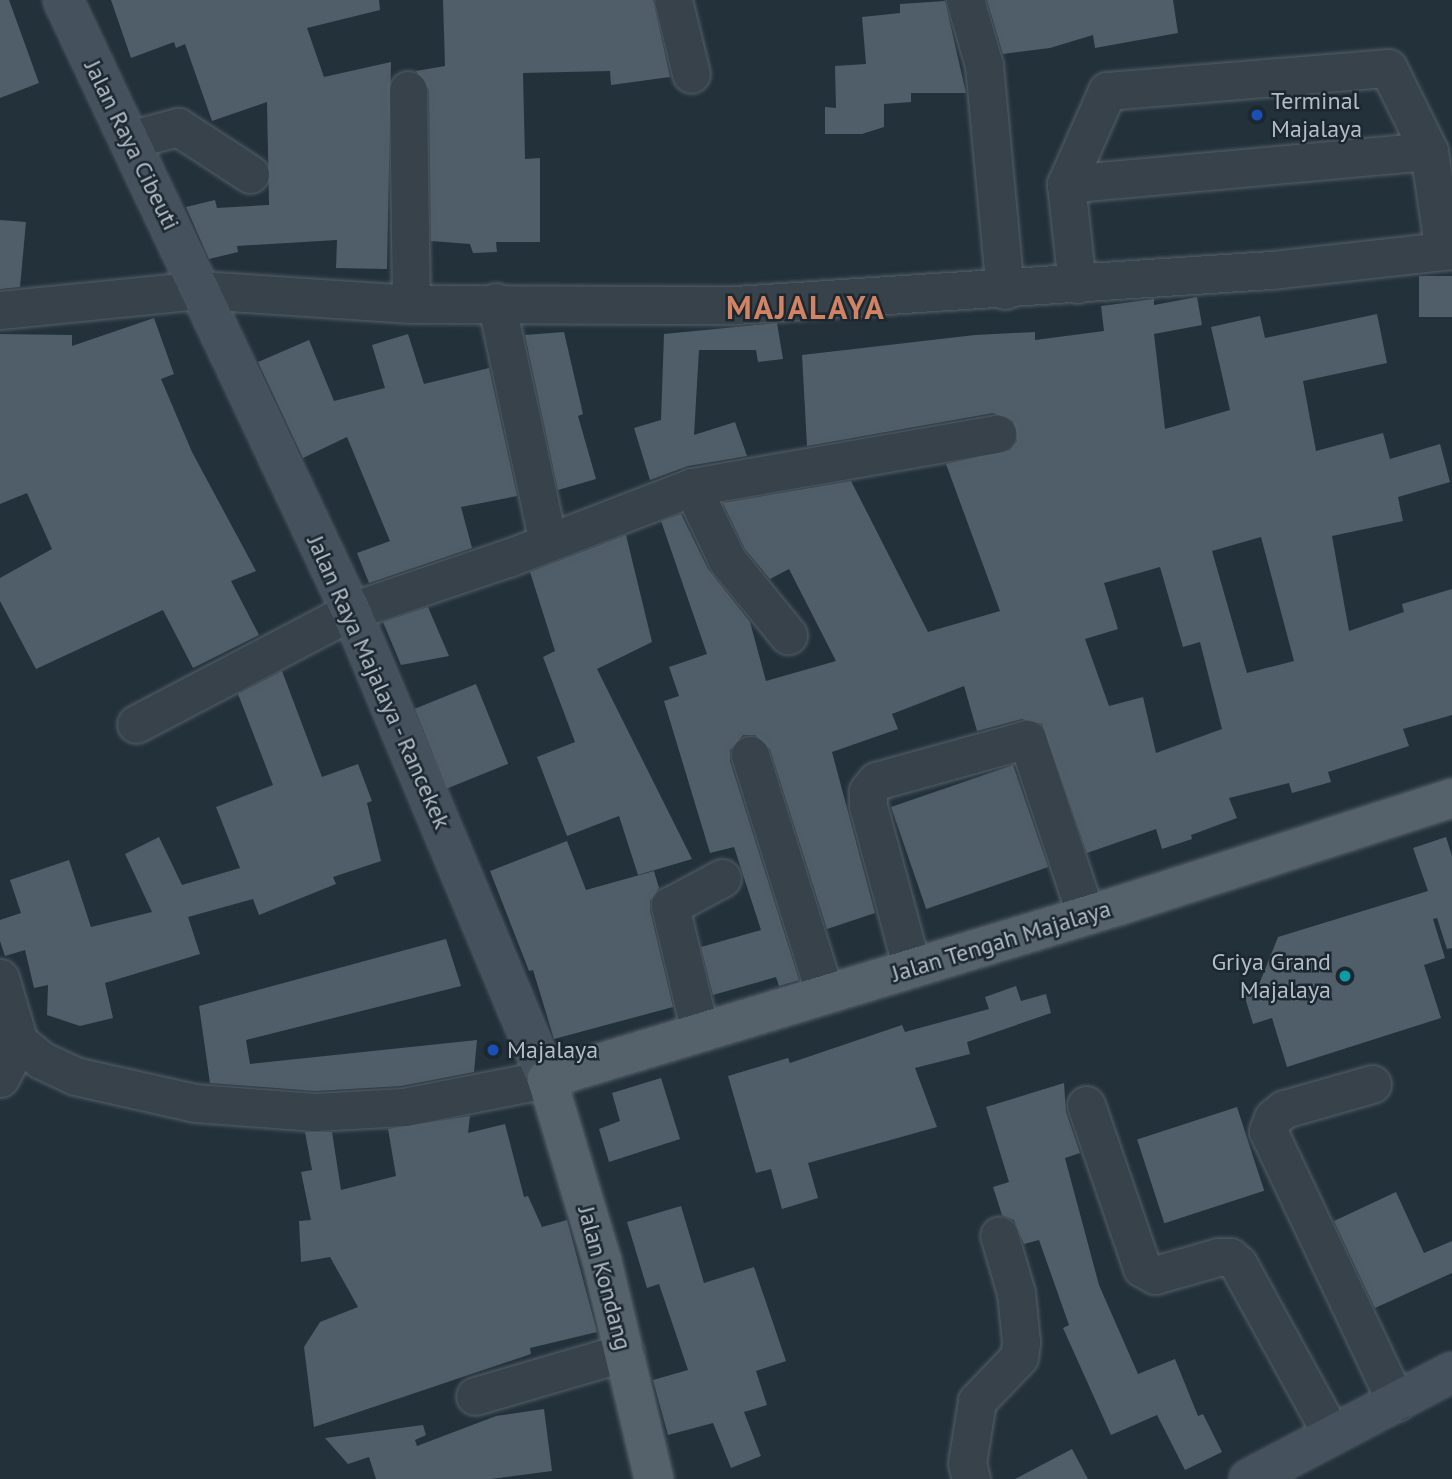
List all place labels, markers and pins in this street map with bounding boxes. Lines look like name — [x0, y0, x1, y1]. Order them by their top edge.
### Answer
place label: Terminal Majalaya — [1271, 87, 1362, 143]
marker: Terminal Majalaya — [1249, 107, 1265, 123]
place label: Griya Grand Majalaya — [1211, 948, 1331, 1004]
marker: Griya Grand Majalaya — [1337, 968, 1353, 984]
place label: Majalaya — [507, 1036, 598, 1064]
marker: Majalaya — [485, 1042, 501, 1058]

